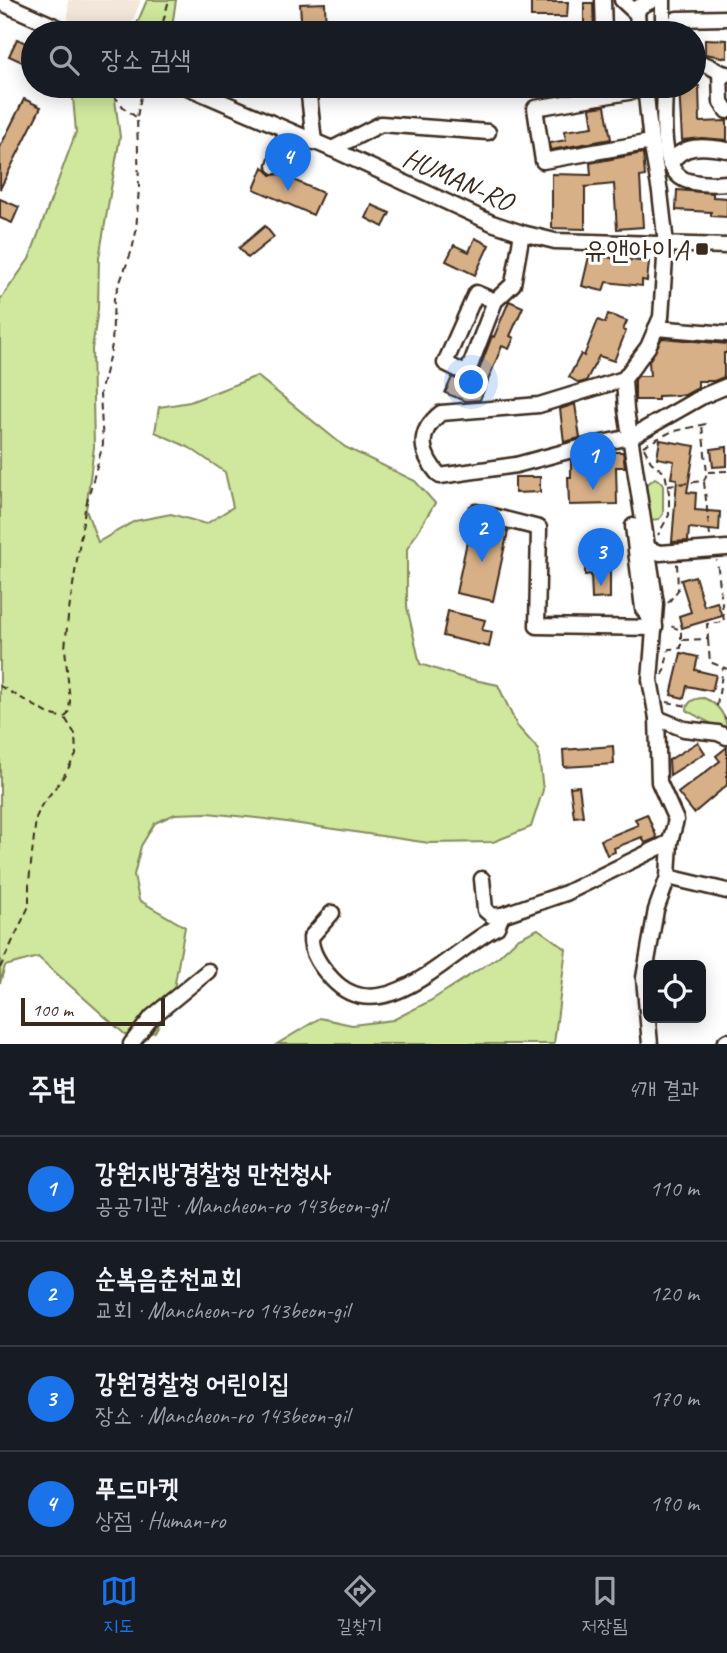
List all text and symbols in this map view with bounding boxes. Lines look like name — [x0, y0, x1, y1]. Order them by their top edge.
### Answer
search box — [21, 21, 706, 98]
icon: search — [45, 41, 83, 79]
text: 장소 검색 — [101, 43, 191, 76]
pin: 4 — [265, 133, 311, 191]
street label: HUMAN-RO — [398, 139, 521, 220]
place label: 유앤아이A — [584, 232, 690, 267]
marker: 유앤아이A — [694, 241, 710, 257]
your location — [454, 365, 488, 399]
pin: 1 — [570, 432, 616, 490]
pin: 2 — [459, 504, 505, 562]
pin: 3 — [578, 528, 624, 586]
map controls — [643, 960, 706, 1023]
button: locate — [643, 960, 706, 1023]
scale bar — [21, 995, 164, 1027]
text: 100 m — [32, 998, 73, 1022]
text: 주변 — [28, 1070, 76, 1108]
text: 4개 결과 — [628, 1075, 699, 1104]
text: 강원지방경찰청 만천청사 — [95, 1157, 331, 1190]
text: 1 — [46, 1174, 56, 1203]
text: 110 m — [650, 1174, 699, 1203]
text: 공공기관 · Mancheon-ro 143beon-gil — [95, 1191, 386, 1220]
text: 순복음춘천교회 — [95, 1262, 241, 1295]
text: 2 — [46, 1279, 56, 1308]
text: 120 m — [650, 1279, 699, 1308]
text: 교회 · Mancheon-ro 143beon-gil — [95, 1296, 349, 1325]
text: 강원경찰청 어린이집 — [95, 1367, 290, 1400]
text: 3 — [46, 1384, 56, 1413]
text: 170 m — [650, 1384, 699, 1413]
text: 장소 · Mancheon-ro 143beon-gil — [95, 1401, 349, 1430]
text: 푸드마켓 — [95, 1472, 179, 1505]
text: 4 — [46, 1489, 56, 1518]
text: 190 m — [650, 1489, 699, 1518]
text: 상점 · Human-ro — [95, 1506, 225, 1535]
tab: 지도 — [100, 1572, 138, 1639]
tab: 길찾기 — [337, 1572, 382, 1639]
tab: 저장됨 — [582, 1572, 627, 1639]

